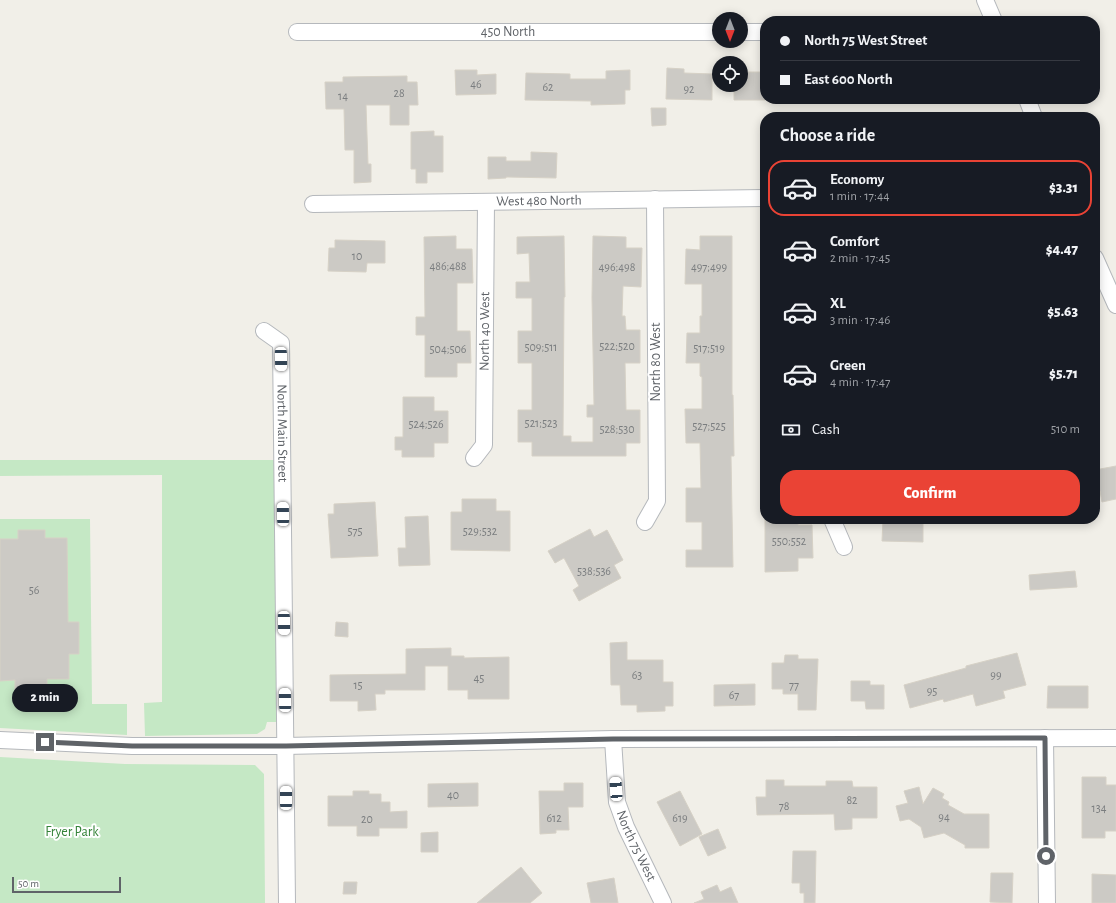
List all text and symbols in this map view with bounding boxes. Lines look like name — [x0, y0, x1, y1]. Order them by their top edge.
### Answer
north arrow — [712, 12, 748, 48]
map controls — [712, 12, 748, 92]
street label: 450 North — [481, 25, 535, 39]
text: North 75 West Street — [804, 33, 927, 48]
button: locate — [712, 56, 748, 92]
text: East 600 North — [804, 72, 893, 87]
house number: 46 — [470, 78, 482, 90]
house number: 62 — [542, 81, 554, 93]
house number: 92 — [683, 83, 695, 95]
house number: 28 — [393, 87, 405, 99]
house number: 14 — [338, 90, 348, 102]
text: Choose a ride — [780, 127, 875, 145]
icon: car — [782, 170, 818, 206]
text: Economy — [830, 172, 884, 187]
text: $3.31 — [1049, 180, 1078, 195]
text: 1 min · 17:44 — [830, 190, 890, 203]
street label: West 480 North — [496, 193, 582, 209]
icon: car — [782, 232, 818, 268]
text: Comfort — [830, 234, 879, 249]
text: $4.47 — [1046, 242, 1078, 257]
house number: 10 — [352, 250, 362, 262]
text: 2 min · 17:45 — [830, 252, 890, 265]
house number: 486;488 — [430, 260, 467, 272]
house number: 496;498 — [599, 261, 636, 273]
house number: 497;499 — [691, 261, 727, 273]
street label: North 40 West — [478, 291, 492, 371]
icon: car — [782, 294, 818, 330]
text: XL — [830, 296, 846, 311]
text: $5.63 — [1047, 304, 1078, 319]
text: 3 min · 17:46 — [830, 314, 890, 327]
street label: North 80 West — [649, 322, 663, 401]
house number: 522;520 — [599, 340, 635, 352]
house number: 509;511 — [524, 341, 558, 353]
house number: 517;519 — [693, 342, 725, 354]
house number: 504;506 — [430, 343, 467, 355]
car — [275, 347, 287, 371]
icon: car — [782, 356, 818, 392]
text: Green — [830, 358, 866, 373]
text: $5.71 — [1049, 366, 1078, 381]
text: 4 min · 17:47 — [830, 376, 890, 389]
street label: North Main Street — [274, 384, 289, 483]
house number: 521;523 — [525, 417, 557, 429]
house number: 524;526 — [408, 418, 444, 430]
icon: cash — [780, 419, 802, 441]
house number: 527;525 — [692, 420, 726, 432]
text: Cash — [812, 422, 840, 437]
house number: 528;530 — [599, 423, 635, 435]
text: 510 m — [1051, 423, 1080, 436]
button: Confirm — [780, 470, 1080, 516]
car — [277, 502, 289, 526]
house number: 575 — [347, 525, 363, 537]
house number: 529;532 — [463, 525, 498, 537]
house number: 550;552 — [772, 535, 807, 547]
house number: 538;536 — [577, 565, 611, 577]
house number: 56 — [29, 584, 40, 596]
car — [278, 611, 290, 635]
house number: 63 — [632, 669, 642, 681]
house number: 99 — [990, 669, 1002, 681]
house number: 45 — [474, 672, 484, 684]
house number: 15 — [353, 679, 363, 691]
house number: 77 — [789, 679, 799, 691]
callout: 2 min — [12, 684, 78, 712]
house number: 95 — [927, 685, 937, 697]
car — [279, 688, 291, 712]
house number: 67 — [729, 689, 739, 701]
text: 2 min — [30, 691, 60, 704]
route end — [36, 733, 54, 751]
car — [609, 777, 623, 801]
car — [280, 786, 292, 810]
house number: 40 — [447, 789, 459, 801]
house number: 82 — [846, 794, 858, 806]
house number: 78 — [779, 800, 790, 812]
house number: 134 — [1092, 802, 1107, 814]
street label: North 75 West — [614, 809, 659, 884]
house number: 94 — [938, 811, 950, 823]
house number: 612 — [546, 812, 562, 824]
house number: 619 — [672, 812, 688, 824]
house number: 20 — [361, 813, 373, 825]
park label: Fryer Park — [45, 825, 99, 839]
route start — [1037, 847, 1055, 865]
scale bar — [12, 875, 121, 894]
text: 50 m — [18, 878, 39, 889]

